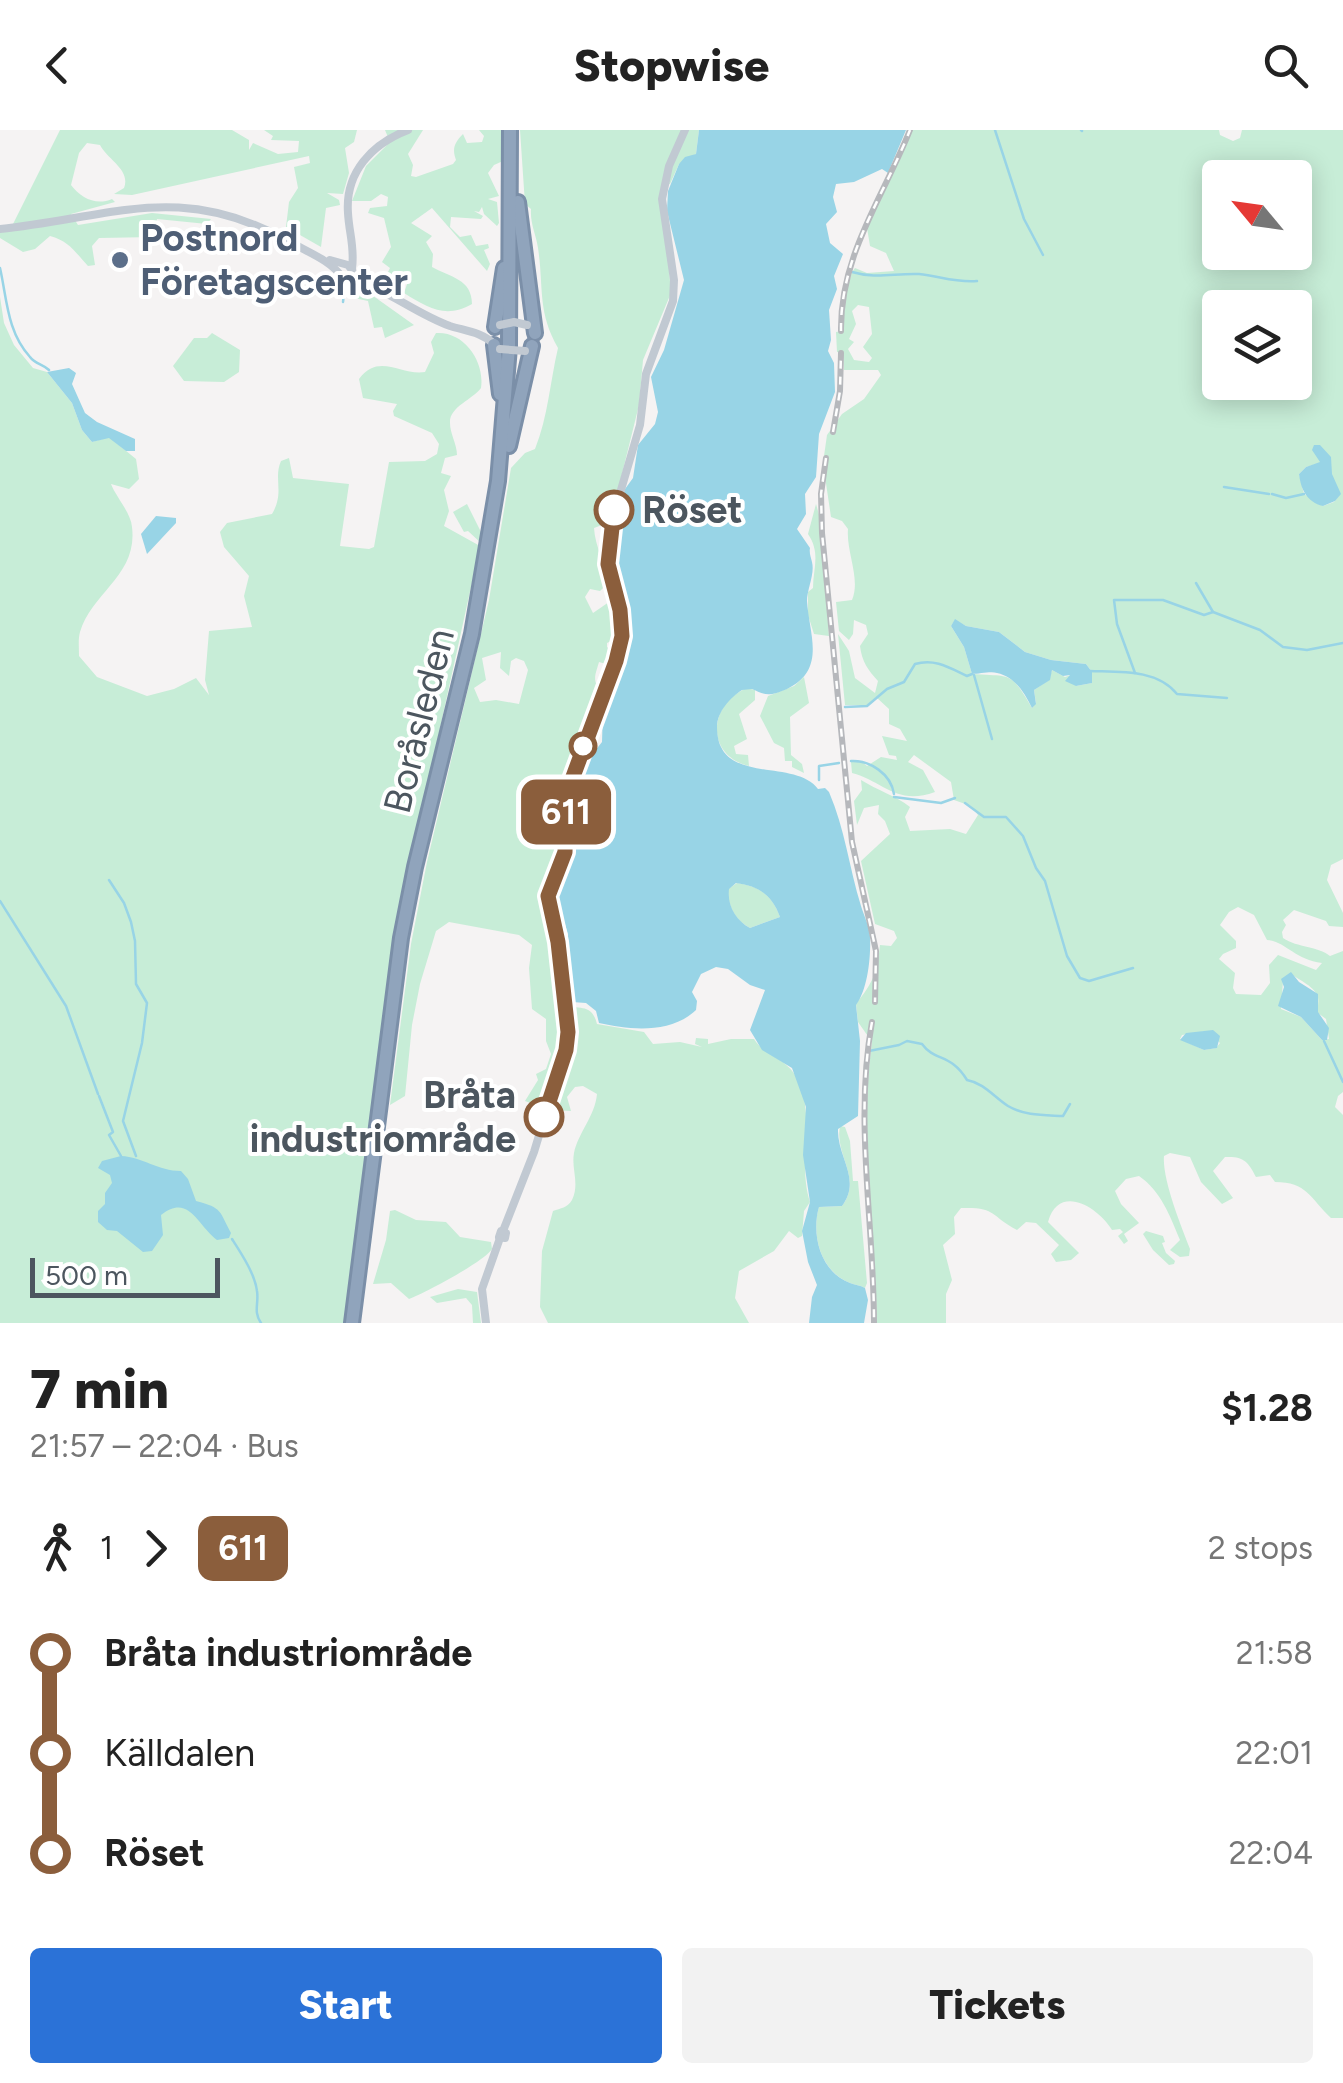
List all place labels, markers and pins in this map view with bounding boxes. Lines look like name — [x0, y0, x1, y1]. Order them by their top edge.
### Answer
place label: Postnord Företagscenter — [140, 215, 408, 305]
marker: Postnord Företagscenter — [109, 249, 131, 271]
place label: Röset — [642, 487, 743, 533]
marker: Röset — [595, 491, 633, 529]
unlabelled marker — [570, 733, 596, 759]
place label: Bråta industriområde — [250, 1072, 516, 1162]
marker: Bråta industriområde — [525, 1098, 563, 1136]

